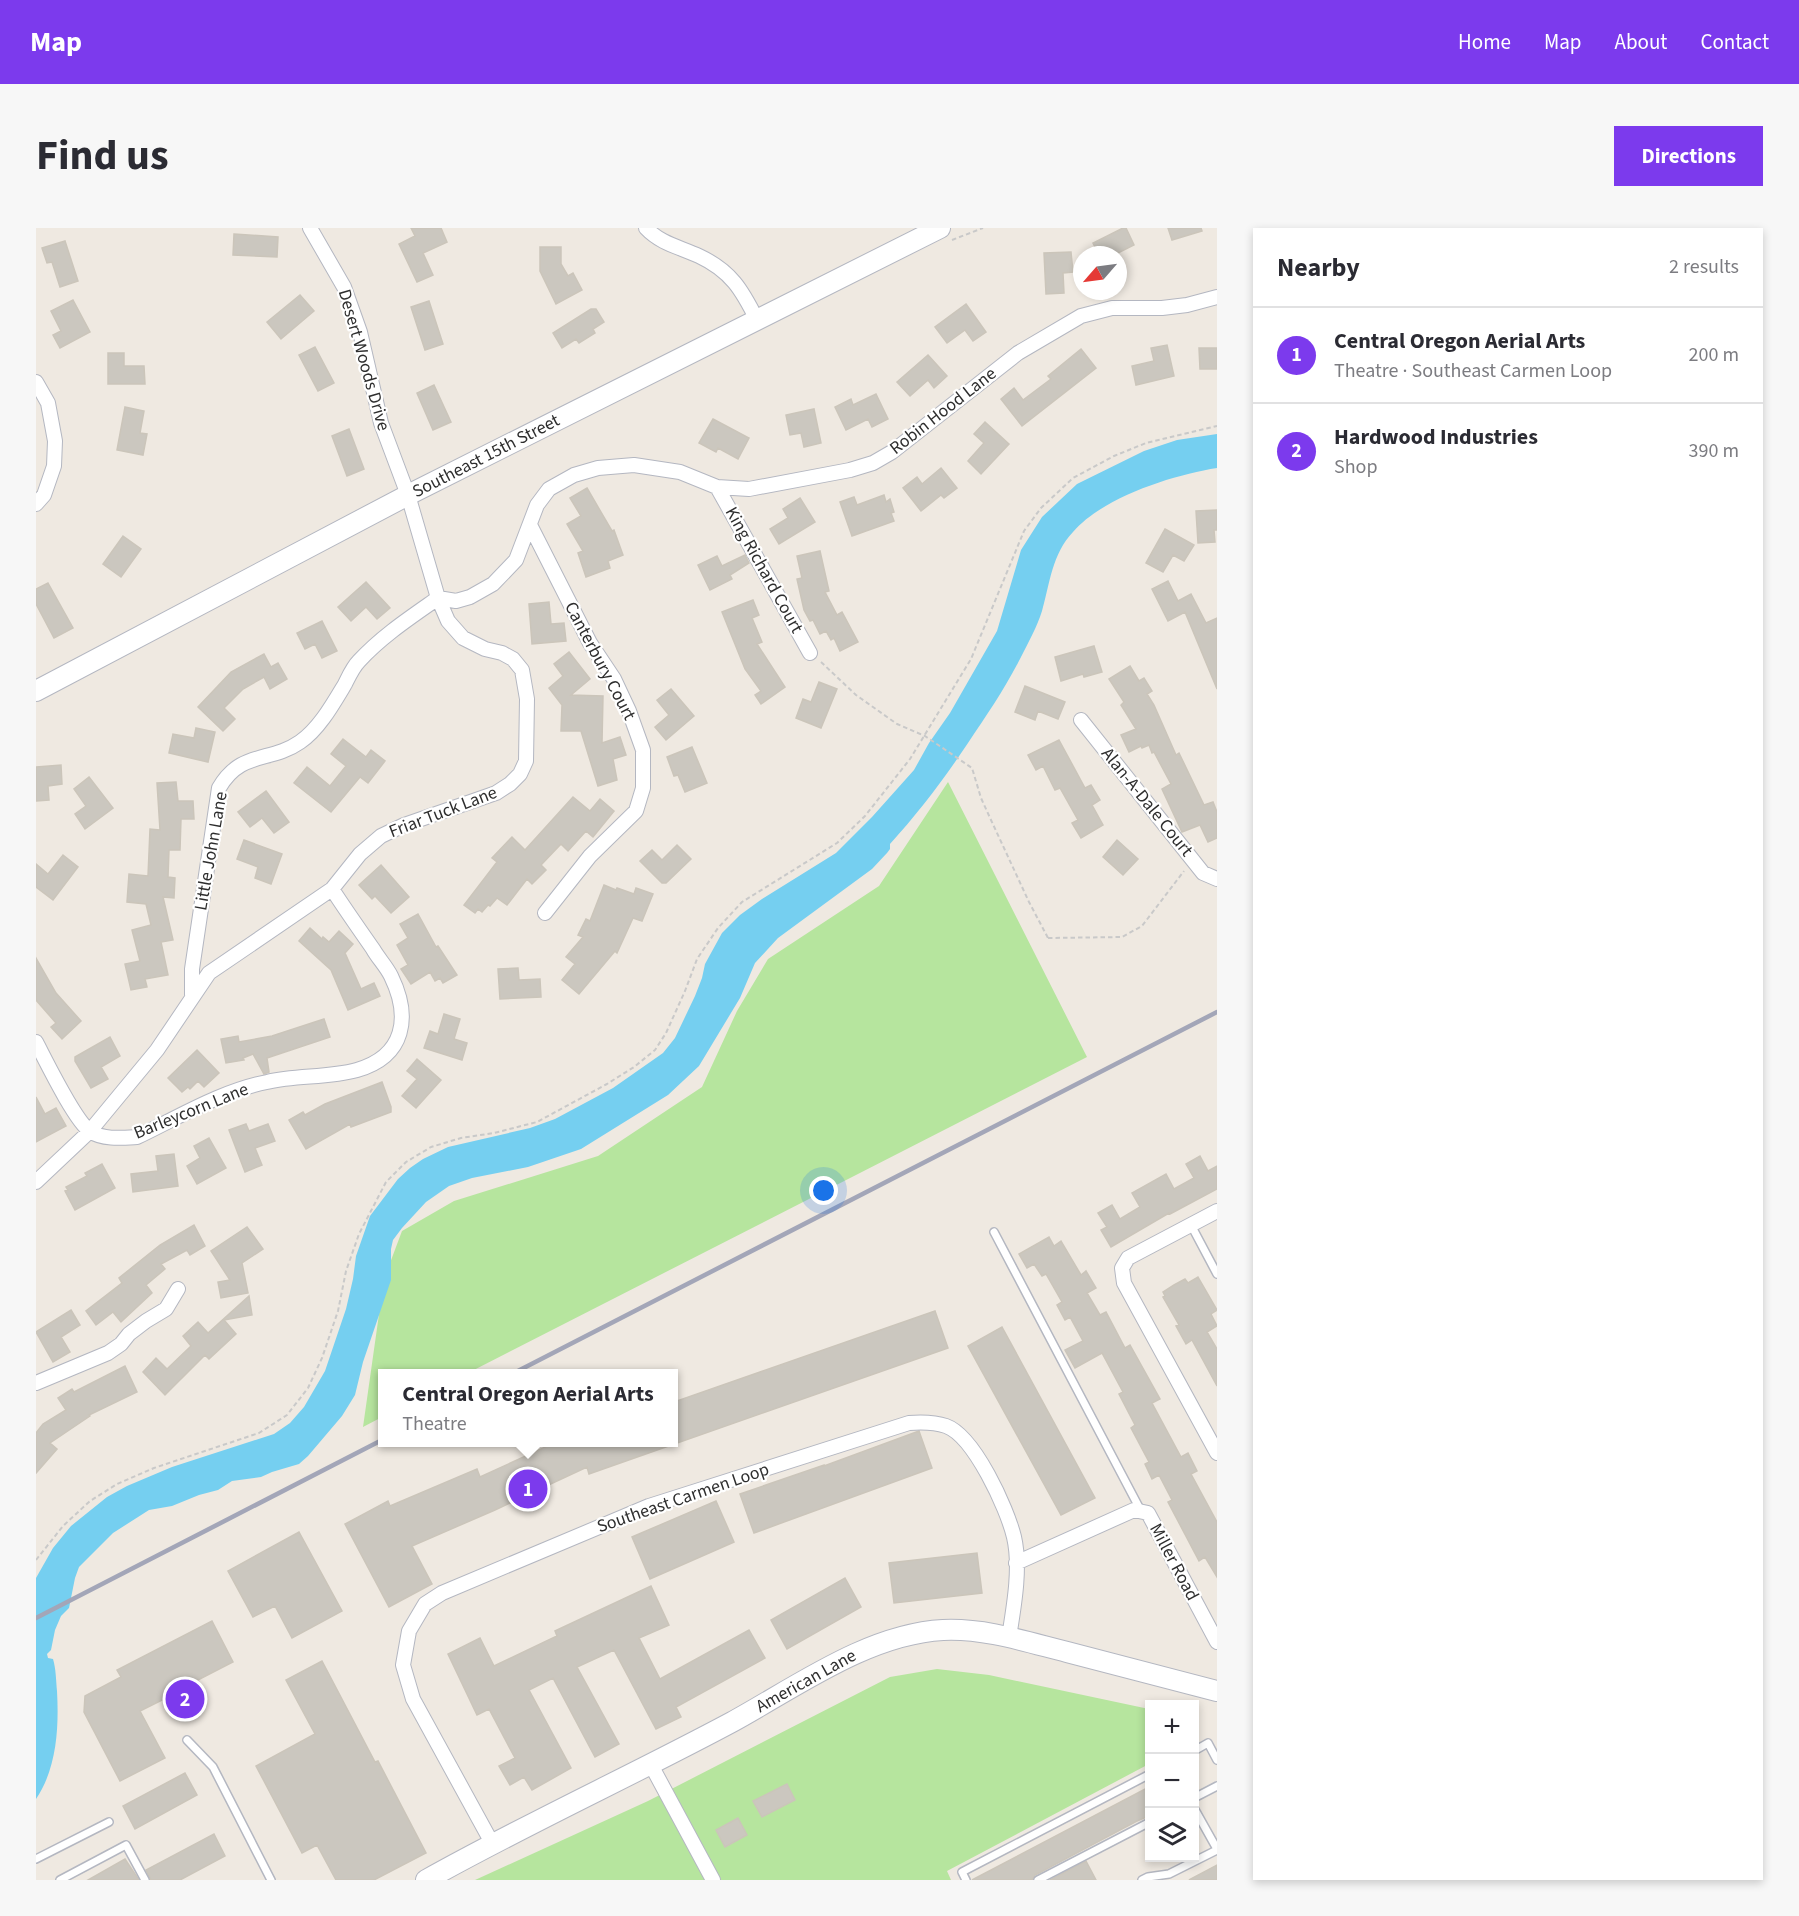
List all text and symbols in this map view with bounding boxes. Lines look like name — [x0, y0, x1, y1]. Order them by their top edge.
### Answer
text: Map — [30, 22, 82, 62]
text: Home — [1458, 27, 1511, 57]
text: Map — [1544, 27, 1582, 57]
text: About — [1615, 27, 1667, 57]
text: Contact — [1700, 27, 1769, 57]
text: Find us — [36, 126, 169, 186]
button: Directions — [1614, 126, 1763, 186]
north arrow — [1073, 246, 1127, 300]
text: Nearby — [1277, 249, 1360, 286]
text: 2 results — [1669, 253, 1739, 281]
street label: Desert Woods Drive — [332, 286, 396, 434]
text: Central Oregon Aerial Arts — [1334, 325, 1585, 357]
text: 1 — [1291, 341, 1302, 369]
text: 200 m — [1689, 341, 1739, 369]
text: Theatre · Southeast Carmen Loop — [1334, 357, 1612, 385]
street label: Robin Hood Lane — [884, 361, 1002, 461]
street label: Southeast 15th Street — [408, 408, 564, 504]
text: Hardwood Industries — [1334, 421, 1538, 453]
text: 2 — [1291, 437, 1302, 465]
text: 390 m — [1689, 437, 1739, 465]
text: Shop — [1334, 453, 1378, 481]
street label: King Richard Court — [719, 502, 809, 638]
street label: Canterbury Court — [558, 597, 642, 725]
street label: Alan-A-Dale Court — [1095, 742, 1199, 862]
street label: Friar Tuck Lane — [385, 780, 501, 844]
street label: Little John Lane — [188, 790, 234, 912]
street label: Barleycorn Lane — [130, 1077, 252, 1145]
your location — [809, 1176, 838, 1205]
popup — [378, 1369, 678, 1447]
text: Central Oregon Aerial Arts — [402, 1378, 654, 1410]
text: Theatre — [402, 1410, 467, 1438]
street label: Southeast Carmen Loop — [594, 1457, 772, 1539]
pin: 1 — [508, 1466, 548, 1512]
street label: Miller Road — [1143, 1519, 1205, 1605]
street label: American Lane — [751, 1643, 861, 1719]
pin: 2 — [166, 1676, 204, 1722]
map controls — [1145, 1700, 1199, 1862]
button: + — [1145, 1700, 1199, 1754]
button: − — [1145, 1754, 1199, 1808]
button: layers — [1145, 1808, 1199, 1862]

